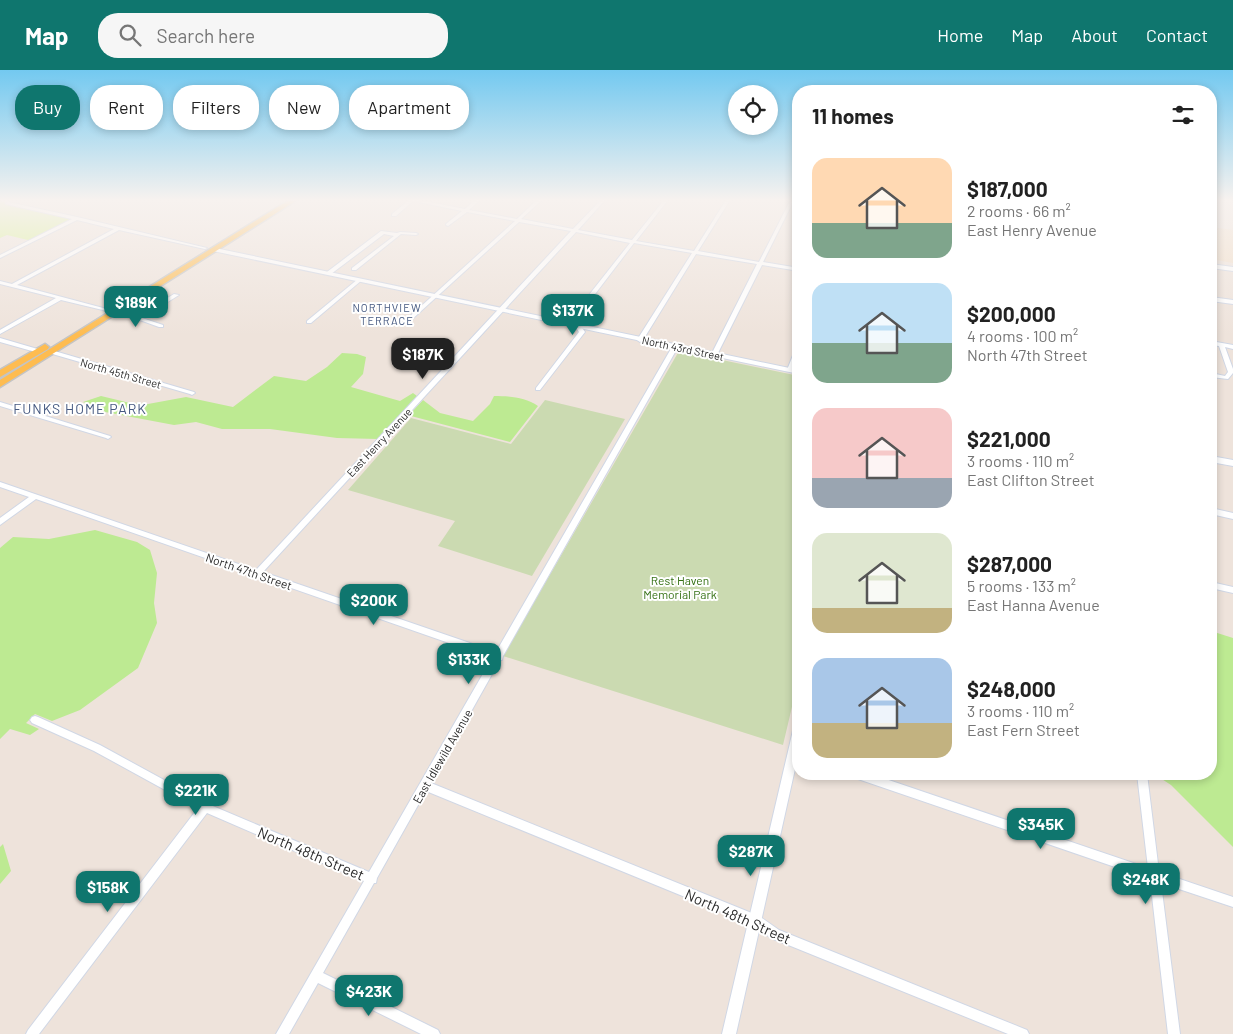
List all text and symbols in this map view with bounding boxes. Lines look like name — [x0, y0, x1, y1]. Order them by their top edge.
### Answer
search box — [98, 13, 448, 58]
text: Map — [25, 21, 68, 50]
icon: search — [116, 21, 144, 49]
text: Search here — [156, 24, 255, 47]
text: Home — [937, 24, 983, 46]
text: Map — [1011, 24, 1043, 46]
text: About — [1071, 24, 1118, 46]
text: Contact — [1146, 24, 1208, 46]
chip: Buy — [15, 85, 80, 130]
chip: Rent — [90, 85, 163, 130]
chip: Filters — [173, 85, 259, 130]
chip: New — [269, 85, 339, 130]
chip: Apartment — [349, 85, 469, 130]
map controls — [728, 85, 778, 135]
button: locate — [728, 85, 778, 135]
icon: filters — [1169, 101, 1197, 129]
text: 11 homes — [812, 103, 894, 128]
text: $187,000 — [967, 176, 1048, 201]
icon: home — [852, 178, 912, 238]
text: 2 rooms · 66 m² — [967, 201, 1071, 220]
text: East Henry Avenue — [967, 220, 1097, 239]
pin: $189K — [101, 286, 171, 328]
text: $189K — [115, 292, 157, 311]
pin: $137K — [538, 294, 608, 336]
text: $137K — [552, 300, 594, 319]
district label: NORTHVIEW TERRACE — [352, 301, 422, 327]
text: $200,000 — [967, 301, 1056, 326]
icon: home — [852, 303, 912, 363]
text: 4 rooms · 100 m² — [967, 326, 1078, 345]
street label: North 43rd Street — [641, 333, 725, 363]
pin: $187K — [388, 338, 458, 380]
text: $187K — [402, 344, 444, 363]
text: North 47th Street — [967, 345, 1087, 364]
street label: North 45th Street — [79, 355, 163, 391]
district label: FUNKS HOME PARK — [13, 400, 147, 417]
street label: East Henry Avenue — [344, 405, 414, 479]
text: $221,000 — [967, 426, 1051, 451]
icon: home — [852, 428, 912, 488]
text: 3 rooms · 110 m² — [967, 451, 1074, 470]
text: East Clifton Street — [967, 470, 1095, 489]
street label: North 47th Street — [204, 550, 294, 592]
text: $287,000 — [967, 551, 1052, 576]
icon: home — [852, 553, 912, 613]
park label: Rest Haven Memorial Park — [643, 573, 717, 601]
text: 5 rooms · 133 m² — [967, 576, 1076, 595]
pin: $200K — [339, 584, 409, 626]
text: $200K — [351, 590, 397, 609]
text: East Hanna Avenue — [967, 595, 1100, 614]
pin: $133K — [434, 642, 504, 685]
text: $133K — [448, 649, 490, 668]
text: $248,000 — [967, 676, 1056, 701]
icon: home — [852, 678, 912, 738]
text: 3 rooms · 110 m² — [967, 701, 1074, 720]
street label: East Idlewild Avenue — [409, 707, 475, 805]
text: East Fern Street — [967, 720, 1080, 739]
pin: $221K — [161, 774, 231, 816]
text: $221K — [175, 780, 217, 799]
pin: $345K — [1006, 808, 1076, 850]
text: $345K — [1018, 814, 1064, 833]
street label: North 48th Street — [255, 822, 367, 884]
pin: $287K — [716, 834, 786, 877]
text: $287K — [729, 841, 773, 860]
pin: $248K — [1111, 862, 1181, 905]
text: $248K — [1123, 869, 1169, 888]
pin: $158K — [73, 870, 143, 913]
text: $158K — [87, 877, 129, 896]
street label: North 48th Street — [682, 885, 794, 947]
pin: $423K — [334, 974, 404, 1017]
text: $423K — [346, 981, 392, 1000]

